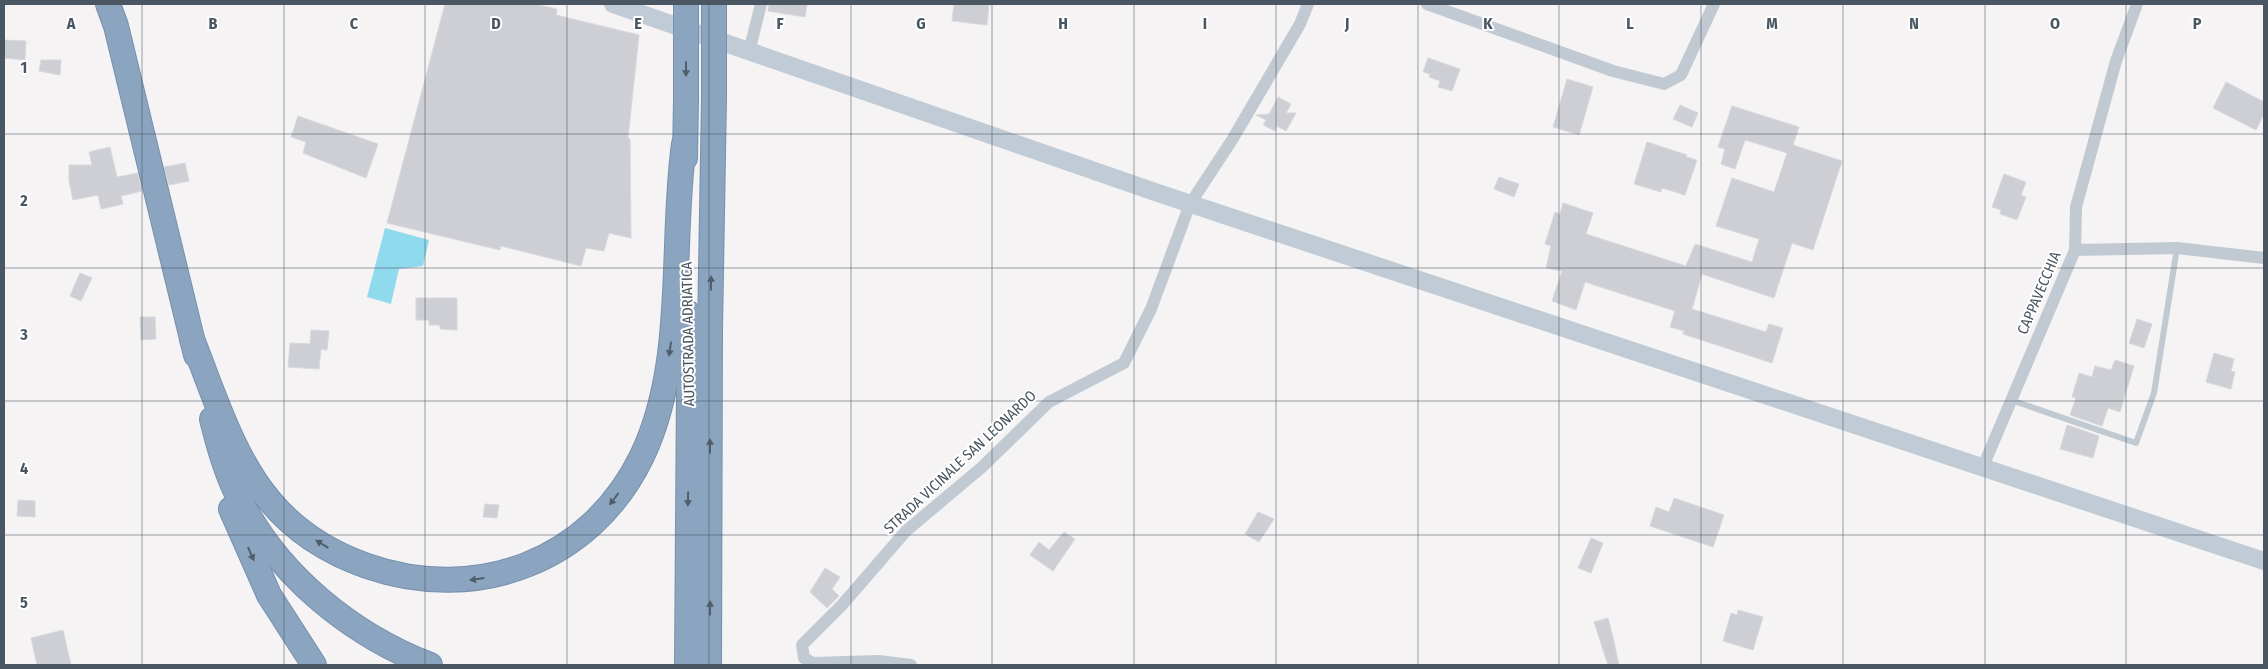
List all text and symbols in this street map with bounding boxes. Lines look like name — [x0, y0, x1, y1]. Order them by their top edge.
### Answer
text: A — [66, 14, 76, 33]
text: B — [209, 14, 218, 33]
text: C — [350, 14, 359, 33]
text: D — [491, 14, 501, 33]
text: E — [634, 14, 642, 33]
text: F — [776, 14, 784, 33]
text: G — [916, 14, 926, 33]
text: H — [1058, 14, 1068, 33]
text: I — [1203, 14, 1207, 33]
text: J — [1344, 14, 1349, 33]
text: K — [1483, 14, 1493, 33]
text: L — [1626, 14, 1634, 33]
text: M — [1766, 14, 1778, 33]
text: N — [1909, 14, 1919, 33]
text: O — [2050, 14, 2060, 33]
text: P — [2193, 14, 2202, 33]
text: 1 — [21, 58, 27, 77]
one-way arrow — [682, 62, 690, 78]
text: 2 — [19, 191, 28, 210]
street label: CAPPAVECCHIA — [2013, 249, 2065, 337]
street label: AUTOSTRADA ADRIATICA — [678, 261, 698, 407]
one-way arrow — [707, 275, 715, 291]
text: 3 — [19, 325, 28, 344]
one-way arrow — [666, 342, 674, 358]
street label: STRADA VICINALE SAN LEONARDO — [880, 387, 1040, 537]
one-way arrow — [706, 438, 714, 454]
text: 4 — [20, 459, 28, 478]
one-way arrow — [684, 491, 692, 507]
one-way arrow — [609, 492, 619, 506]
one-way arrow — [315, 540, 328, 549]
one-way arrow — [247, 547, 255, 561]
one-way arrow — [469, 575, 485, 583]
text: 5 — [20, 593, 28, 612]
one-way arrow — [706, 600, 714, 616]

